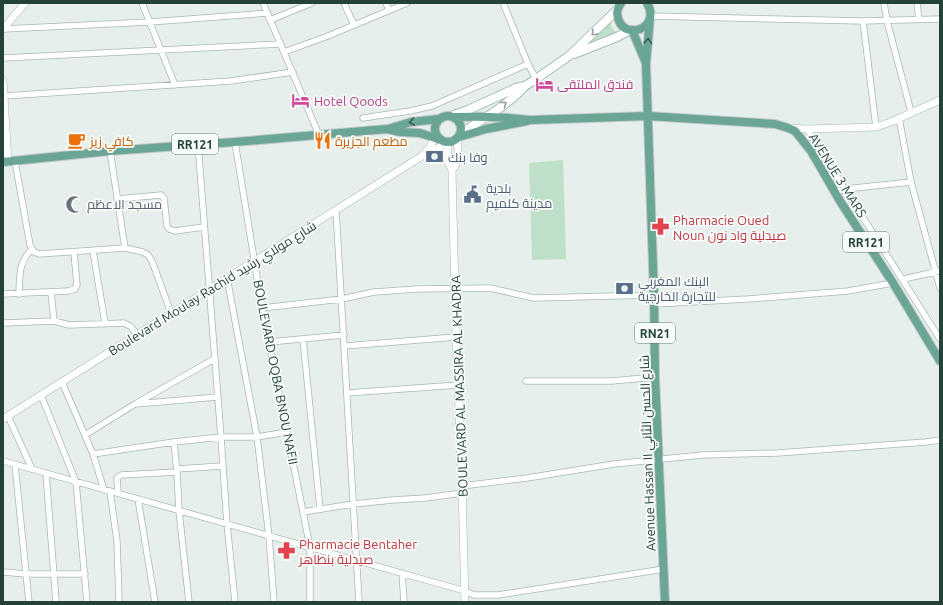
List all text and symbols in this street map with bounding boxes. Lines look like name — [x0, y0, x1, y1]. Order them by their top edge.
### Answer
one-way arrow — [591, 28, 599, 36]
one-way arrow — [644, 38, 653, 44]
hotel icon: فندق الملتقى — [534, 74, 554, 94]
place label: فندق الملتقى — [557, 77, 633, 92]
hotel icon: Hotel Qoods — [291, 91, 311, 111]
place label: Hotel Qoods — [314, 94, 388, 109]
one-way arrow — [500, 101, 507, 109]
one-way arrow — [409, 117, 415, 126]
street label: AVENUE 3 MARS — [806, 130, 870, 220]
cafe icon: كافي زيز — [67, 131, 87, 151]
restaurant icon: مطعم الجزيرة — [312, 131, 332, 151]
place label: كافي زيز — [89, 134, 134, 152]
road number: RR121 — [172, 134, 218, 154]
place label: مطعم الجزيرة — [335, 134, 408, 151]
bank icon: وفا بنك — [425, 147, 445, 167]
place label: وفا بنك — [448, 150, 488, 165]
place label: بلدية مدينة كلميم — [486, 181, 552, 213]
public building icon: بلدية مدينة كلميم — [463, 185, 483, 205]
mosque icon: مسجد الاعظم — [64, 194, 84, 214]
place label: مسجد الاعظم — [87, 197, 162, 214]
place label: Pharmacie Oued Noun صيدلية واد نون — [673, 213, 787, 243]
pharmacy icon: Pharmacie Oued Noun صيدلية واد نون — [650, 217, 670, 237]
street label: Boulevard Moulay Rachid شارع مولاي رشيد — [106, 218, 320, 361]
road number: RR121 — [843, 232, 889, 252]
street label: BOULEVARD AL MASSIRA AL KHADRA — [448, 274, 470, 497]
place label: البنك المغربي للتجارة الخارجية — [638, 274, 716, 304]
street label: BOULEVARD OQBA BNOU NAFII — [250, 278, 301, 466]
bank icon: البنك المغربي للتجارة الخارجية — [615, 278, 635, 298]
road number: RN21 — [635, 323, 675, 343]
street label: Avenue Hassan II شارع الحسن الثاني — [637, 355, 661, 551]
place label: Pharmacie Bentaher صيدلية بنطاهر — [298, 537, 417, 567]
pharmacy icon: Pharmacie Bentaher صيدلية بنطاهر — [276, 541, 296, 561]

